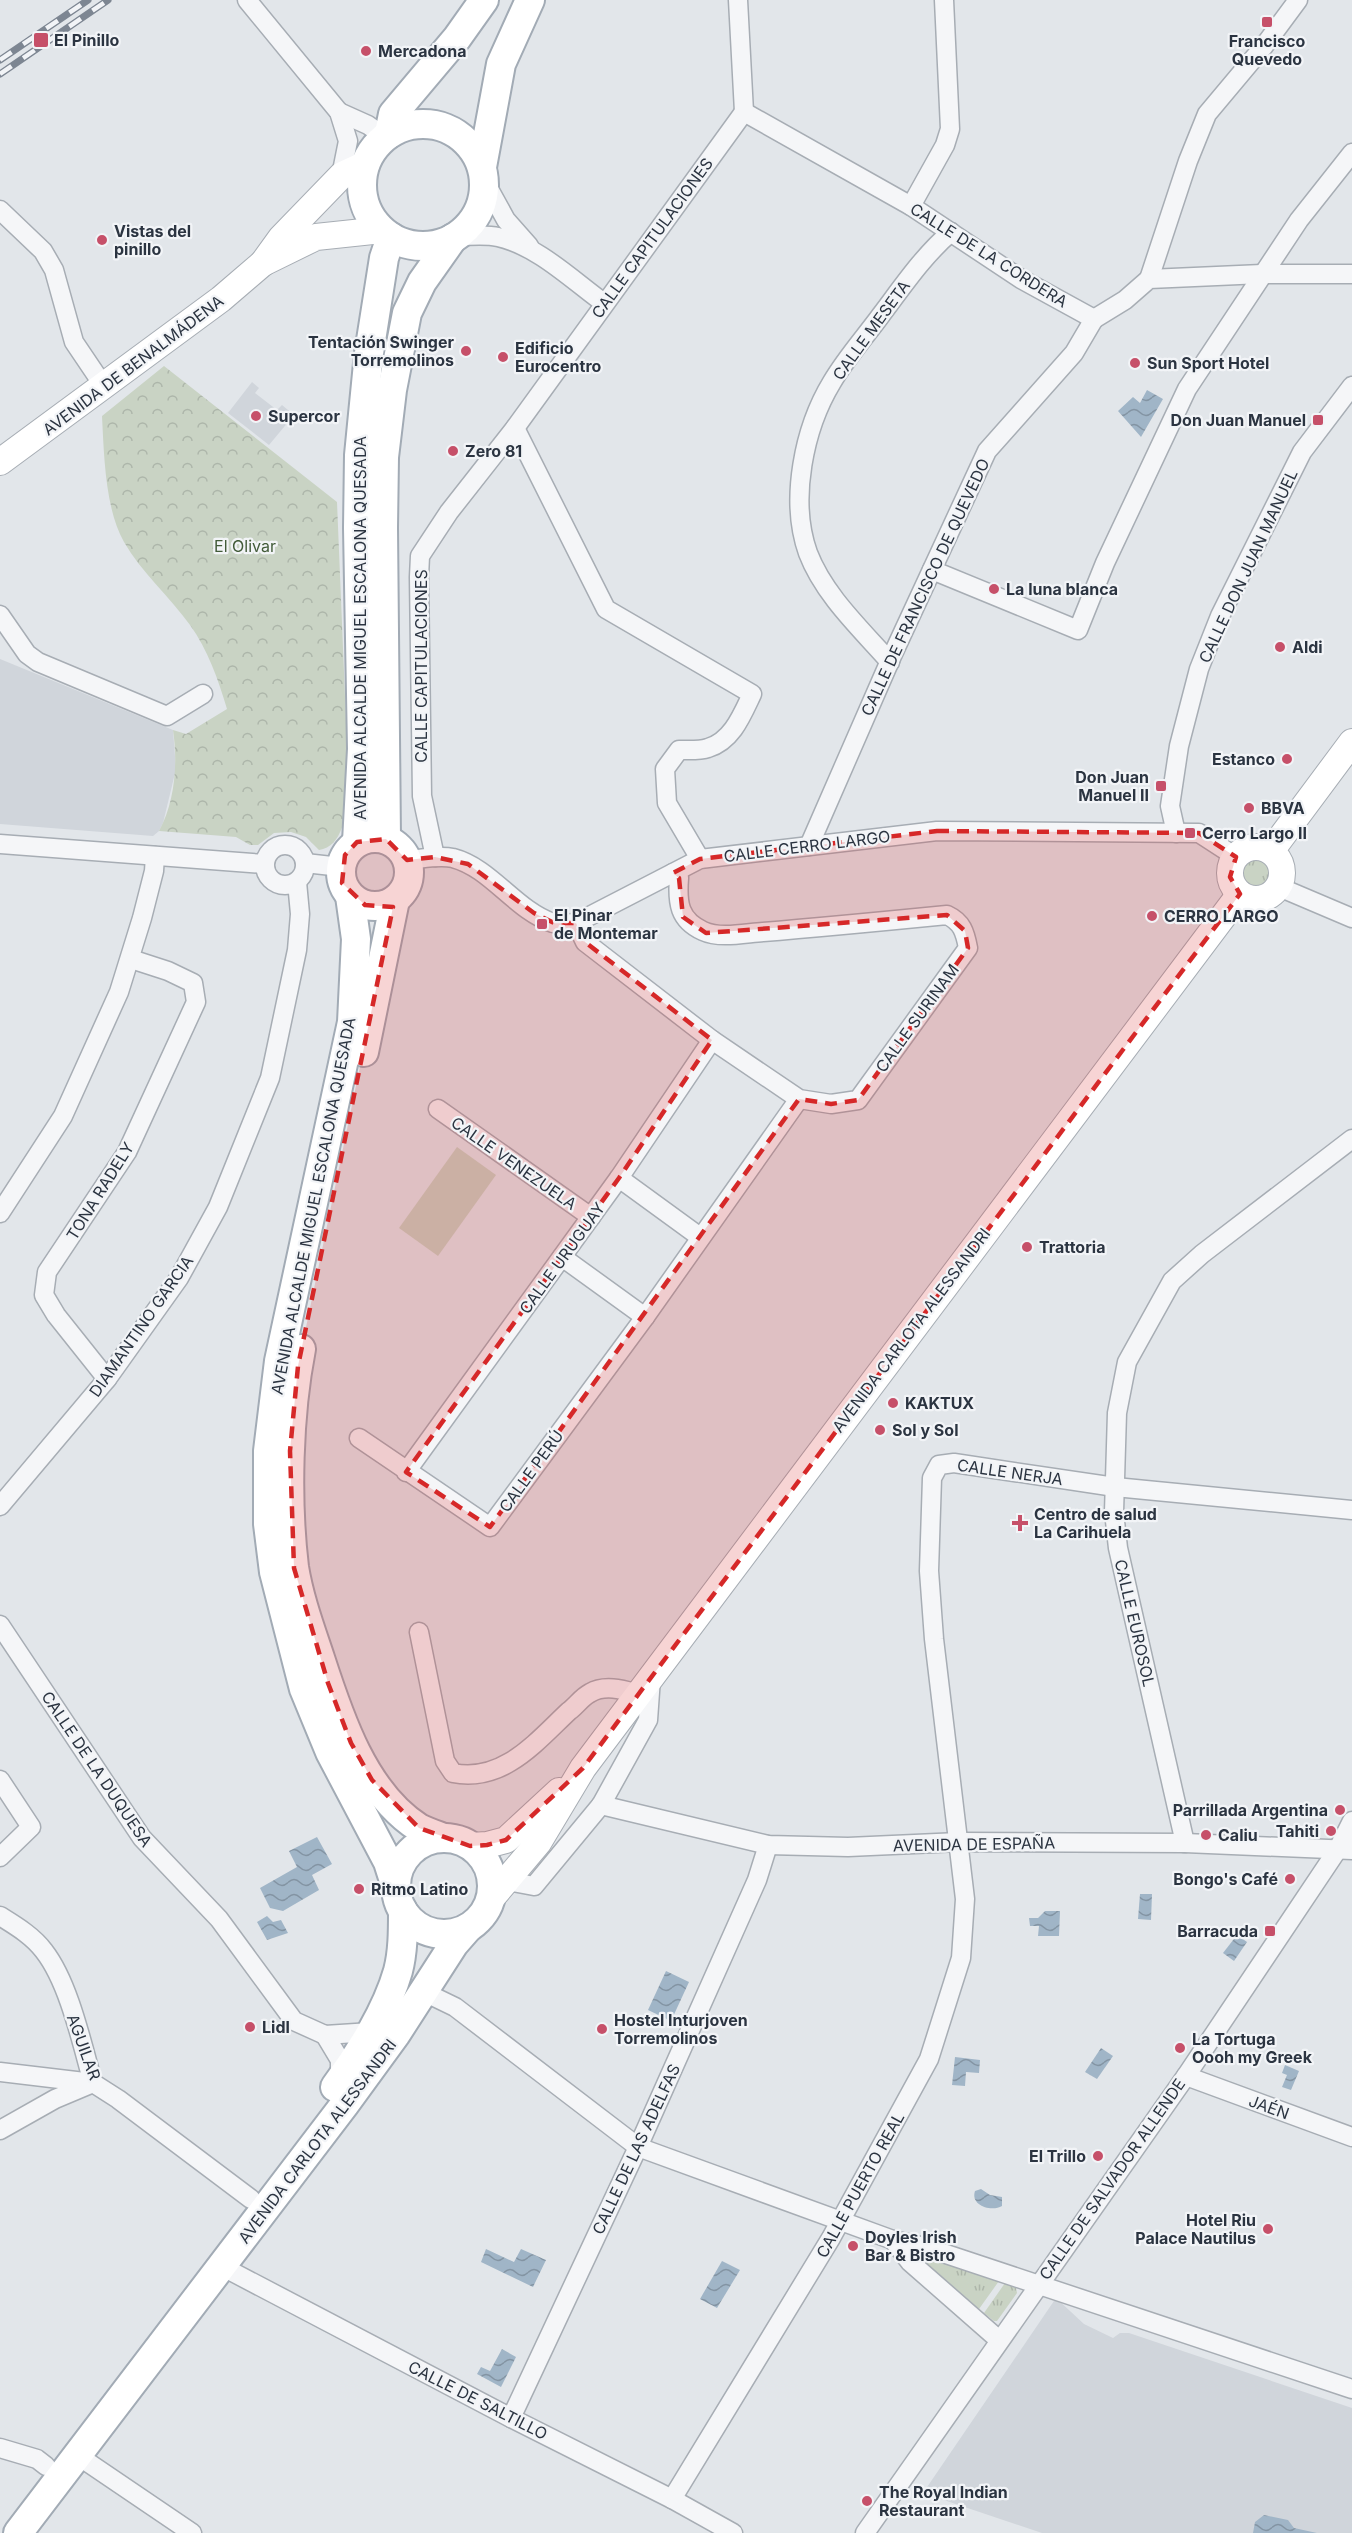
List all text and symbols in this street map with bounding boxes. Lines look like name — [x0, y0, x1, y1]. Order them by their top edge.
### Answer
marker: Francisco Quevedo — [1260, 15, 1274, 29]
place label: El Pinillo — [54, 30, 120, 50]
marker: El Pinillo — [32, 31, 50, 49]
place label: Francisco Quevedo — [1229, 31, 1305, 69]
place label: Mercadona — [378, 41, 467, 61]
marker: Mercadona — [359, 44, 373, 58]
street label: CALLE CAPITULACIONES — [587, 154, 717, 322]
street label: CALLE DE LA CORDERA — [907, 198, 1071, 312]
place label: Vistas del pinillo — [114, 221, 191, 259]
marker: Vistas del pinillo — [95, 233, 109, 247]
street label: CALLE MESETA — [828, 276, 914, 384]
street label: AVENIDA DE BENALMÁDENA — [39, 290, 227, 440]
place label: Tentación Swinger Torremolinos — [308, 332, 454, 370]
place label: Edificio Eurocentro — [515, 338, 602, 376]
marker: Tentación Swinger Torremolinos — [459, 344, 473, 358]
marker: Edificio Eurocentro — [496, 350, 510, 364]
place label: Sun Sport Hotel — [1147, 353, 1269, 373]
marker: Sun Sport Hotel — [1128, 356, 1142, 370]
place label: Supercor — [268, 406, 340, 426]
marker: Supercor — [249, 409, 263, 423]
place label: Don Juan Manuel — [1171, 410, 1306, 430]
marker: Don Juan Manuel — [1311, 413, 1325, 427]
street label: AVENIDA ALCALDE MIGUEL ESCALONA QUESADA — [350, 436, 370, 820]
place label: Zero 81 — [465, 441, 522, 461]
marker: Zero 81 — [446, 444, 460, 458]
street label: CALLE DE FRANCISCO DE QUEVEDO — [856, 455, 994, 719]
street label: CALLE DON JUAN MANUEL — [1194, 466, 1302, 666]
park label: El Olivar — [214, 536, 276, 556]
street label: CALLE CAPITULACIONES — [411, 569, 431, 763]
place label: La luna blanca — [1006, 579, 1118, 599]
marker: La luna blanca — [987, 582, 1001, 596]
place label: Aldi — [1292, 637, 1323, 657]
marker: Aldi — [1273, 640, 1287, 654]
place label: Estanco — [1212, 749, 1275, 769]
marker: Estanco — [1280, 752, 1294, 766]
place label: Don Juan Manuel II — [1075, 767, 1149, 805]
marker: Don Juan Manuel II — [1154, 779, 1168, 793]
place label: BBVA — [1261, 798, 1305, 818]
marker: BBVA — [1242, 801, 1256, 815]
place label: Cerro Largo II — [1202, 823, 1307, 843]
street label: CALLE CERRO LARGO — [723, 826, 891, 866]
marker: Cerro Largo II — [1183, 826, 1197, 840]
place label: El Pinar de Montemar — [554, 905, 658, 943]
place label: CERRO LARGO — [1164, 906, 1279, 926]
marker: CERRO LARGO — [1145, 909, 1159, 923]
marker: El Pinar de Montemar — [535, 917, 549, 931]
street label: CALLE SURINAM — [871, 960, 963, 1076]
street label: AVENIDA ALCALDE MIGUEL ESCALONA QUESADA — [267, 1016, 359, 1396]
street label: CALLE VENEZUELA — [447, 1112, 581, 1214]
street label: TONA RADELY — [62, 1138, 138, 1244]
street label: CALLE URUGUAY — [515, 1198, 609, 1318]
street label: AVENIDA CARLOTA ALESSANDRI — [828, 1224, 994, 1436]
place label: Trattoria — [1039, 1237, 1105, 1257]
marker: Trattoria — [1020, 1240, 1034, 1254]
street label: DIAMANTINO GARCIA — [85, 1252, 197, 1400]
place label: KAKTUX — [905, 1393, 974, 1413]
marker: KAKTUX — [886, 1396, 900, 1410]
place label: Sol y Sol — [892, 1420, 958, 1440]
marker: Sol y Sol — [873, 1423, 887, 1437]
street label: CALLE PERÚ — [494, 1426, 568, 1516]
street label: CALLE NERJA — [956, 1455, 1064, 1489]
place label: Centro de salud La Carihuela — [1034, 1504, 1157, 1542]
marker: Centro de salud La Carihuela — [1011, 1514, 1029, 1532]
street label: CALLE EUROSOL — [1111, 1557, 1159, 1689]
street label: CALLE DE LA DUQUESA — [37, 1687, 157, 1851]
place label: Parrillada Argentina — [1173, 1800, 1328, 1820]
marker: Parrillada Argentina — [1333, 1803, 1347, 1817]
place label: Tahiti — [1276, 1821, 1319, 1841]
marker: Tahiti — [1324, 1824, 1338, 1838]
place label: Caliu — [1218, 1825, 1258, 1845]
marker: Caliu — [1199, 1828, 1213, 1842]
street label: AVENIDA DE ESPAÑA — [893, 1833, 1055, 1855]
place label: Bongo's Café — [1173, 1869, 1278, 1889]
marker: Bongo's Café — [1283, 1872, 1297, 1886]
place label: Ritmo Latino — [371, 1879, 468, 1899]
marker: Ritmo Latino — [352, 1882, 366, 1896]
place label: Barracuda — [1177, 1921, 1258, 1941]
marker: Barracuda — [1263, 1924, 1277, 1938]
place label: Hostel Inturjoven Torremolinos — [614, 2010, 748, 2048]
street label: AGUILAR — [63, 2011, 105, 2083]
place label: Lidl — [262, 2017, 290, 2037]
marker: Lidl — [243, 2020, 257, 2034]
marker: Hostel Inturjoven Torremolinos — [595, 2022, 609, 2036]
place label: La Tortuga Oooh my Greek — [1192, 2029, 1313, 2067]
street label: AVENIDA CARLOTA ALESSANDRI — [234, 2035, 400, 2247]
marker: La Tortuga Oooh my Greek — [1173, 2041, 1187, 2055]
street label: CALLE DE LAS ADELFAS — [588, 2061, 684, 2237]
street label: CALLE DE SALVADOR ALLENDE — [1035, 2075, 1189, 2283]
street label: JAÉN — [1246, 2091, 1292, 2123]
street label: CALLE PUERTO REAL — [812, 2109, 908, 2261]
place label: El Trillo — [1029, 2146, 1086, 2166]
marker: El Trillo — [1091, 2149, 1105, 2163]
place label: Hotel Riu Palace Nautilus — [1135, 2210, 1256, 2248]
marker: Hotel Riu Palace Nautilus — [1261, 2222, 1275, 2236]
place label: Doyles Irish Bar & Bistro — [865, 2227, 957, 2265]
marker: Doyles Irish Bar & Bistro — [846, 2239, 860, 2253]
street label: CALLE DE SALTILLO — [405, 2356, 551, 2444]
place label: The Royal Indian Restaurant — [879, 2482, 1008, 2520]
marker: The Royal Indian Restaurant — [860, 2494, 874, 2508]

